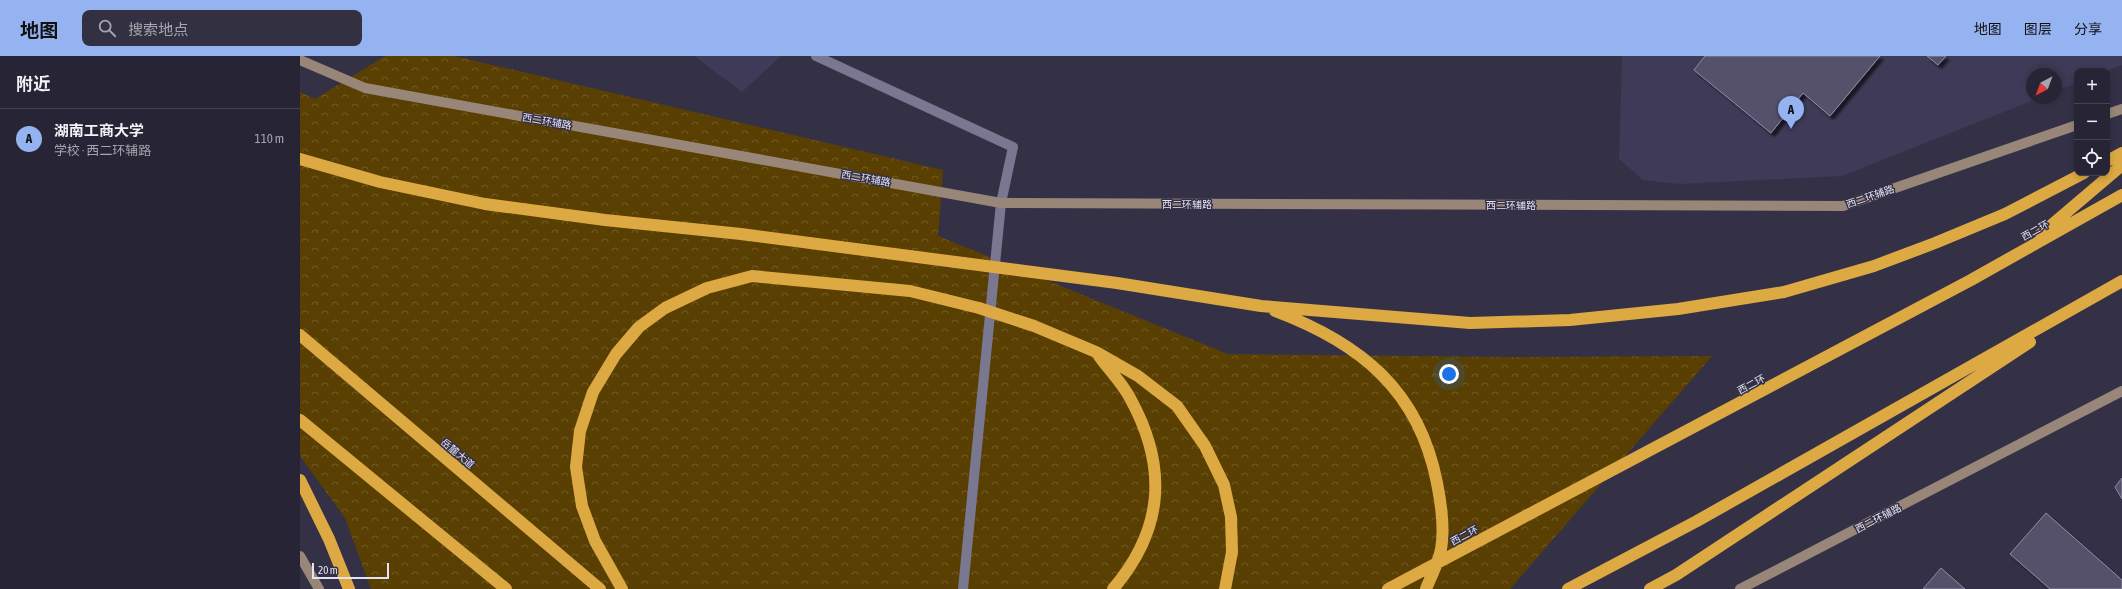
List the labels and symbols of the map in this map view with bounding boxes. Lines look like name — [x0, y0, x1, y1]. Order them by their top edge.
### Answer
north arrow — [2026, 68, 2062, 104]
pin: A — [1778, 96, 1804, 129]
street label: 西二环辅路 — [521, 112, 572, 131]
street label: 西二环辅路 — [840, 169, 891, 188]
street label: 西二环辅路 — [1845, 183, 1896, 210]
street label: 西二环辅路 — [1162, 199, 1212, 210]
street label: 西二环辅路 — [1486, 200, 1536, 211]
street label: 西二环 — [2019, 218, 2051, 243]
your location — [1439, 364, 1459, 384]
street label: 西二环 — [1735, 373, 1767, 396]
street label: 岳麓大道 — [439, 436, 477, 470]
street label: 西二环辅路 — [1853, 502, 1903, 535]
street label: 西二环 — [1448, 524, 1480, 547]
scale bar — [312, 561, 389, 580]

